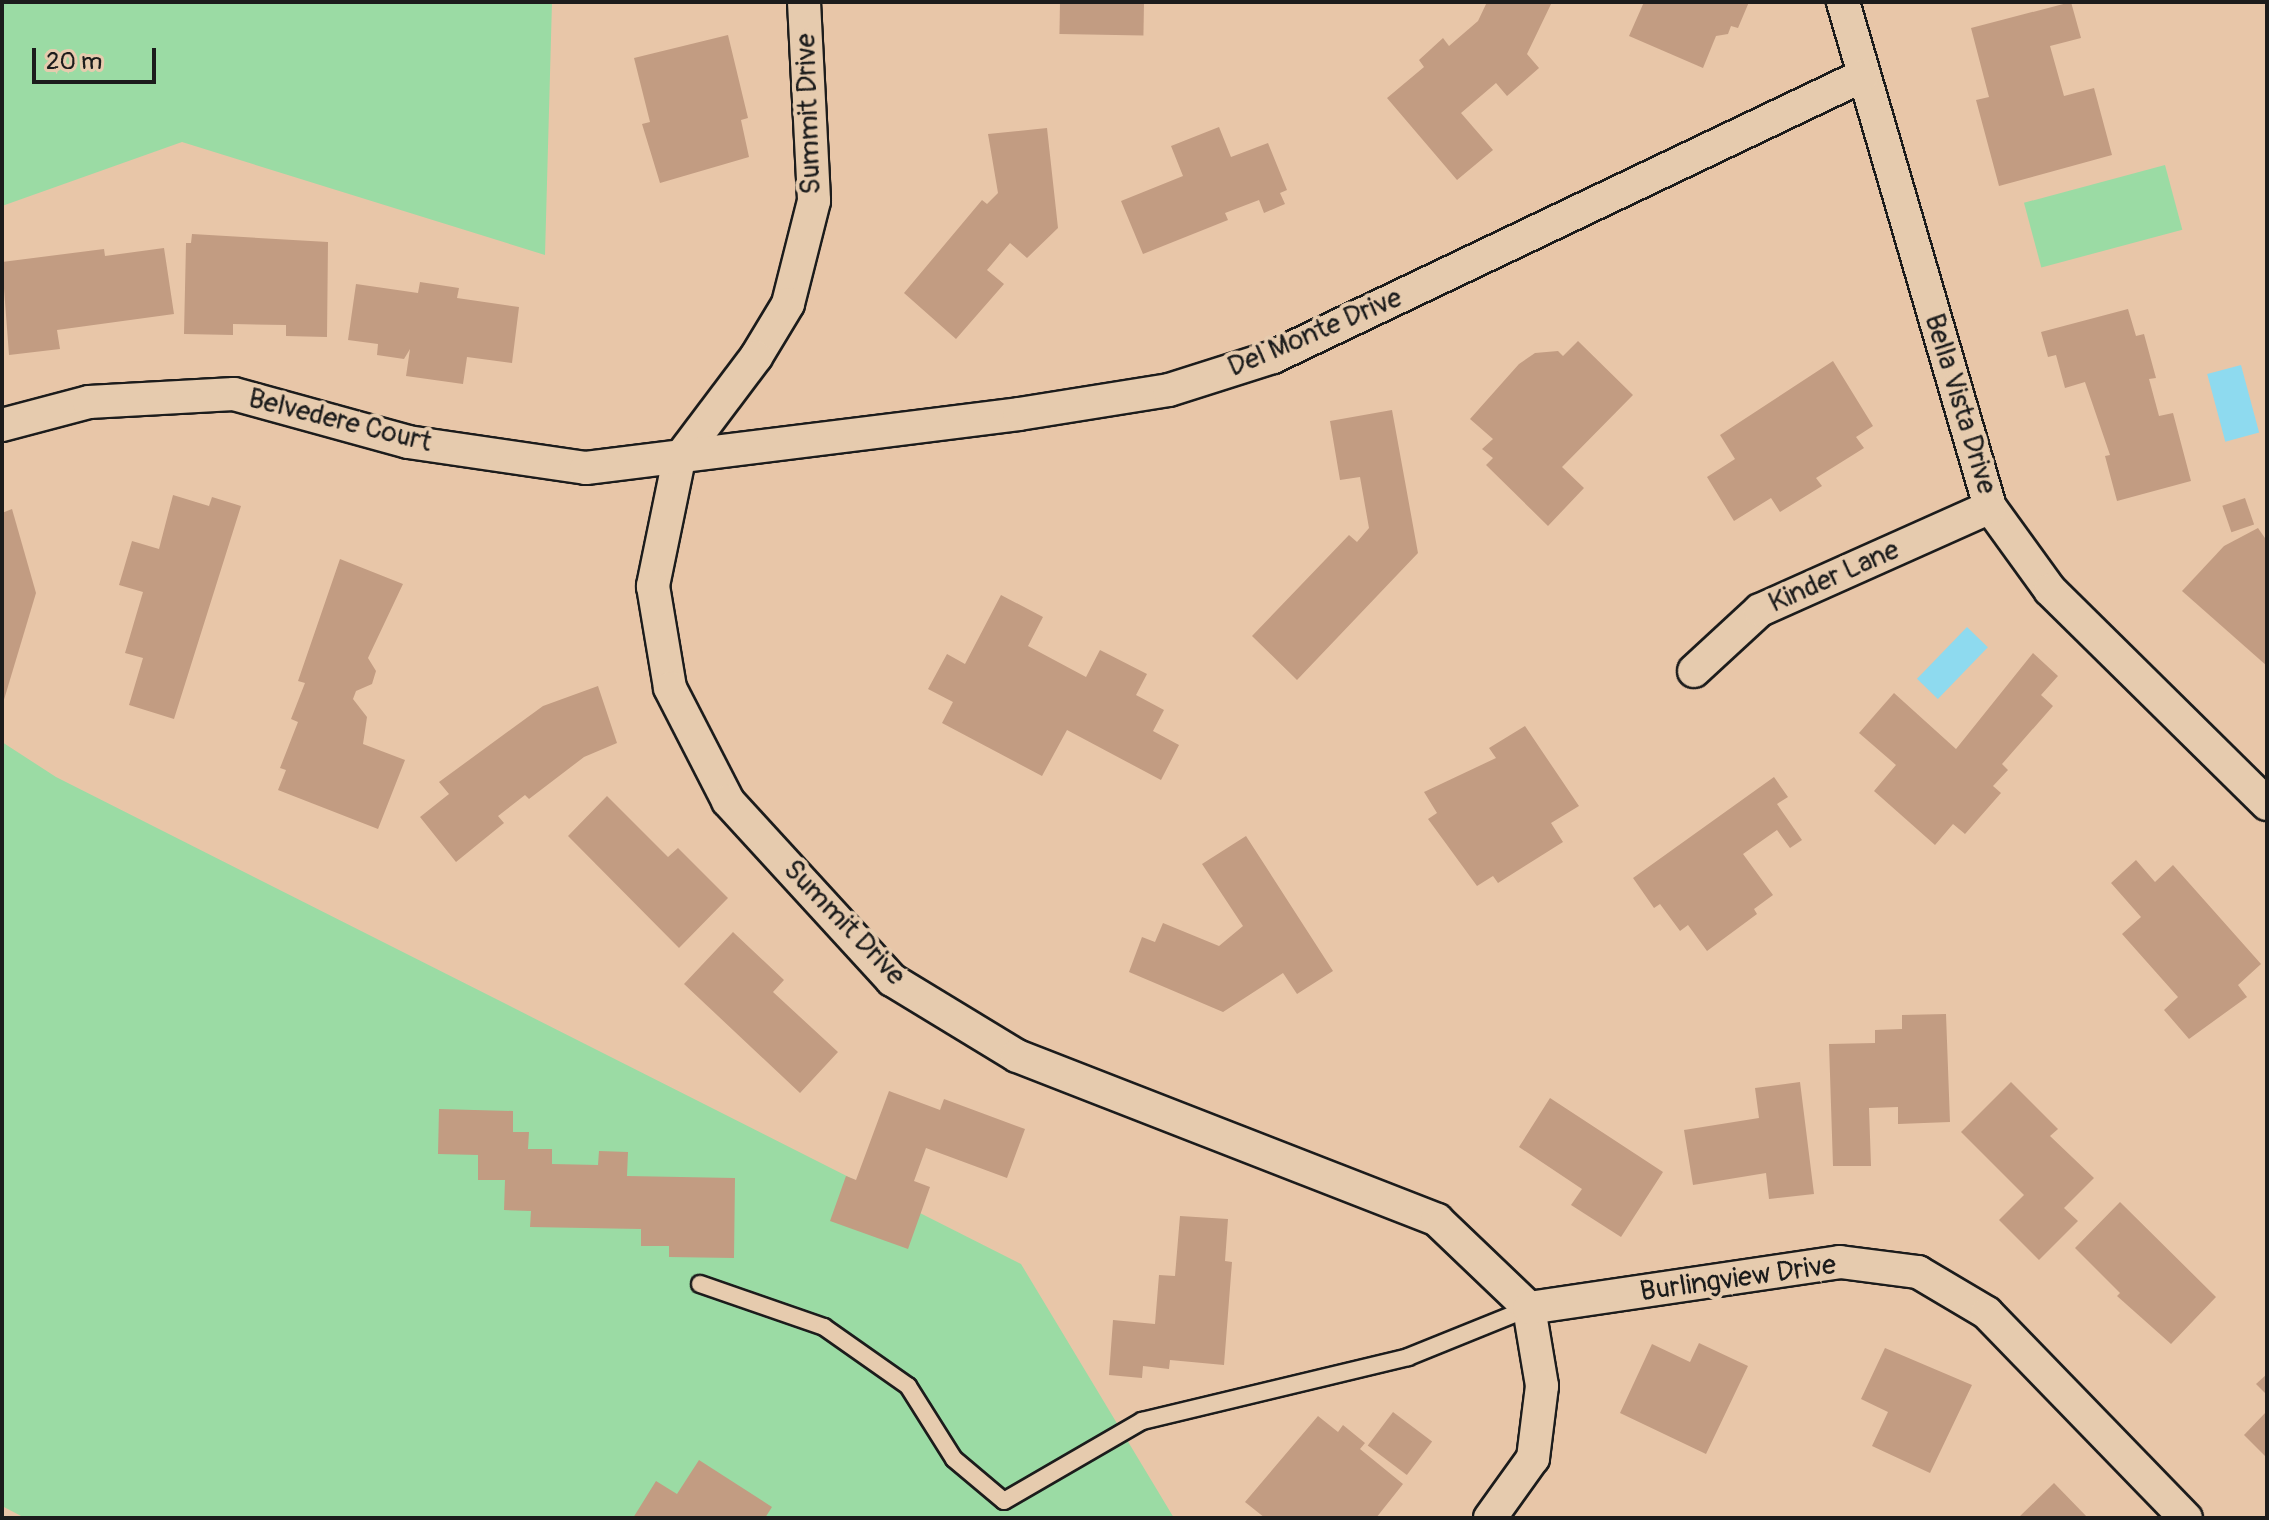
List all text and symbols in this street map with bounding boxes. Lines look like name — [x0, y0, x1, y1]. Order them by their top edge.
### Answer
scale bar — [36, 32, 160, 82]
street label: Summit Drive — [789, 33, 829, 195]
text: 20 m — [46, 47, 102, 76]
street label: Del Monte Drive — [1223, 281, 1407, 385]
street label: Bella Vista Drive — [1917, 310, 2003, 498]
street label: Belvedere Court — [245, 382, 435, 460]
street label: Kinder Lane — [1764, 533, 1904, 621]
street label: Summit Drive — [776, 853, 912, 993]
street label: Burlingview Drive — [1638, 1249, 1838, 1309]

